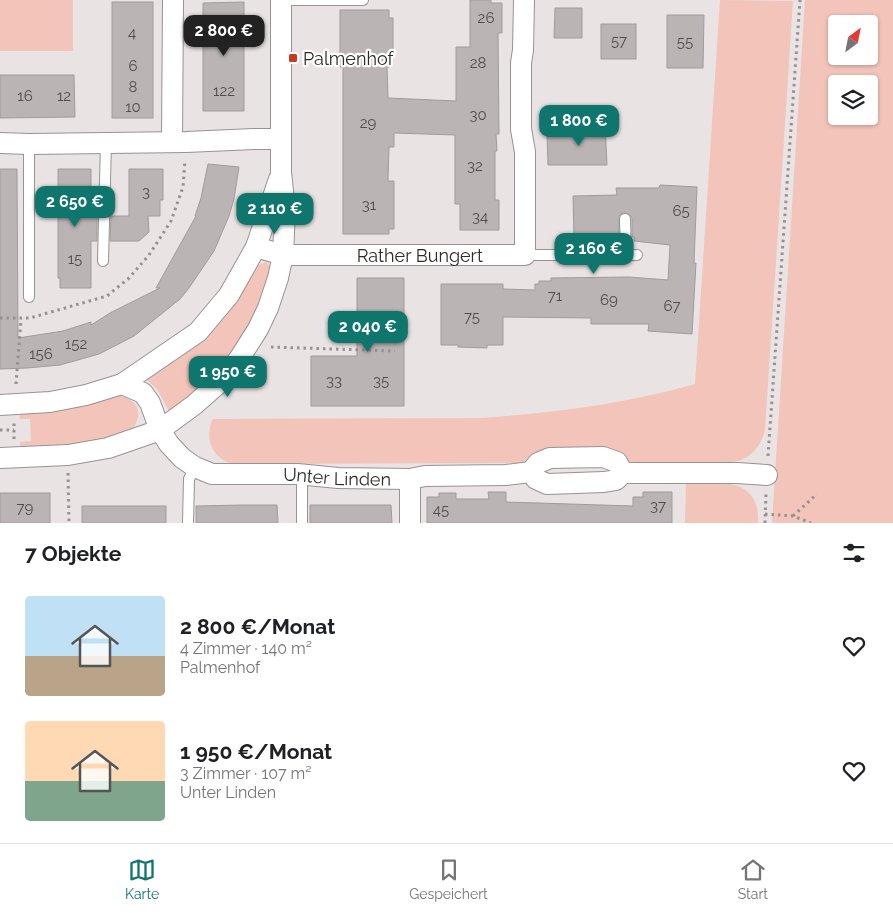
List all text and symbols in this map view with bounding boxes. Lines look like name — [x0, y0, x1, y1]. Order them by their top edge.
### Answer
house number: 26 — [478, 9, 494, 27]
pin: 2 800 € — [178, 15, 270, 57]
north arrow — [828, 15, 878, 65]
map controls — [828, 15, 878, 125]
text: 2 800 € — [195, 21, 253, 40]
house number: 4 — [128, 24, 136, 42]
house number: 57 — [611, 32, 627, 50]
house number: 55 — [677, 33, 693, 51]
place label: Palmenhof — [303, 48, 394, 69]
marker: Palmenhof — [287, 52, 299, 64]
house number: 28 — [470, 54, 486, 72]
house number: 6 — [128, 57, 138, 75]
button: layers — [828, 75, 878, 125]
house number: 8 — [129, 78, 138, 96]
house number: 122 — [213, 82, 235, 100]
house number: 16 — [17, 87, 33, 105]
house number: 12 — [57, 87, 71, 105]
house number: 10 — [125, 98, 141, 116]
pin: 1 800 € — [533, 104, 625, 147]
house number: 30 — [469, 106, 487, 124]
text: 1 800 € — [550, 111, 608, 130]
house number: 29 — [360, 114, 377, 132]
house number: 32 — [467, 157, 483, 175]
house number: 3 — [142, 183, 150, 201]
pin: 2 650 € — [29, 186, 121, 228]
text: 2 650 € — [46, 192, 104, 211]
pin: 2 110 € — [229, 192, 321, 235]
house number: 31 — [362, 196, 377, 214]
text: 2 110 € — [247, 199, 303, 218]
house number: 65 — [672, 202, 690, 220]
house number: 34 — [472, 208, 488, 226]
pin: 2 160 € — [548, 232, 640, 275]
text: 2 160 € — [566, 239, 622, 258]
street label: Rather Bungert — [357, 245, 483, 266]
house number: 15 — [68, 250, 82, 268]
house number: 71 — [548, 287, 563, 305]
house number: 69 — [600, 291, 618, 309]
house number: 67 — [663, 297, 681, 315]
house number: 75 — [464, 308, 480, 326]
pin: 2 040 € — [322, 310, 414, 353]
text: 2 040 € — [339, 317, 397, 336]
house number: 152 — [65, 335, 87, 353]
house number: 156 — [29, 345, 53, 363]
pin: 1 950 € — [182, 356, 274, 398]
text: 1 950 € — [200, 362, 256, 381]
house number: 33 — [326, 372, 342, 390]
house number: 35 — [373, 372, 389, 390]
street label: Unter Linden — [283, 464, 391, 489]
house number: 37 — [650, 497, 666, 515]
house number: 79 — [17, 499, 34, 517]
house number: 45 — [433, 501, 449, 519]
icon: filters — [840, 539, 868, 567]
text: 7 Objekte — [25, 541, 121, 566]
text: 2 800 €/Monat — [180, 614, 335, 639]
icon: home — [65, 616, 125, 676]
icon: heart — [840, 632, 868, 660]
text: 4 Zimmer · 140 m² — [180, 639, 312, 658]
text: Palmenhof — [180, 658, 260, 677]
text: 1 950 €/Monat — [180, 739, 332, 764]
icon: home — [65, 741, 125, 801]
icon: heart — [840, 757, 868, 785]
text: 3 Zimmer · 107 m² — [180, 764, 311, 783]
text: Unter Linden — [180, 783, 276, 802]
tab: Karte — [125, 856, 159, 902]
tab: Gespeichert — [409, 856, 488, 902]
tab: Start — [738, 856, 768, 902]

